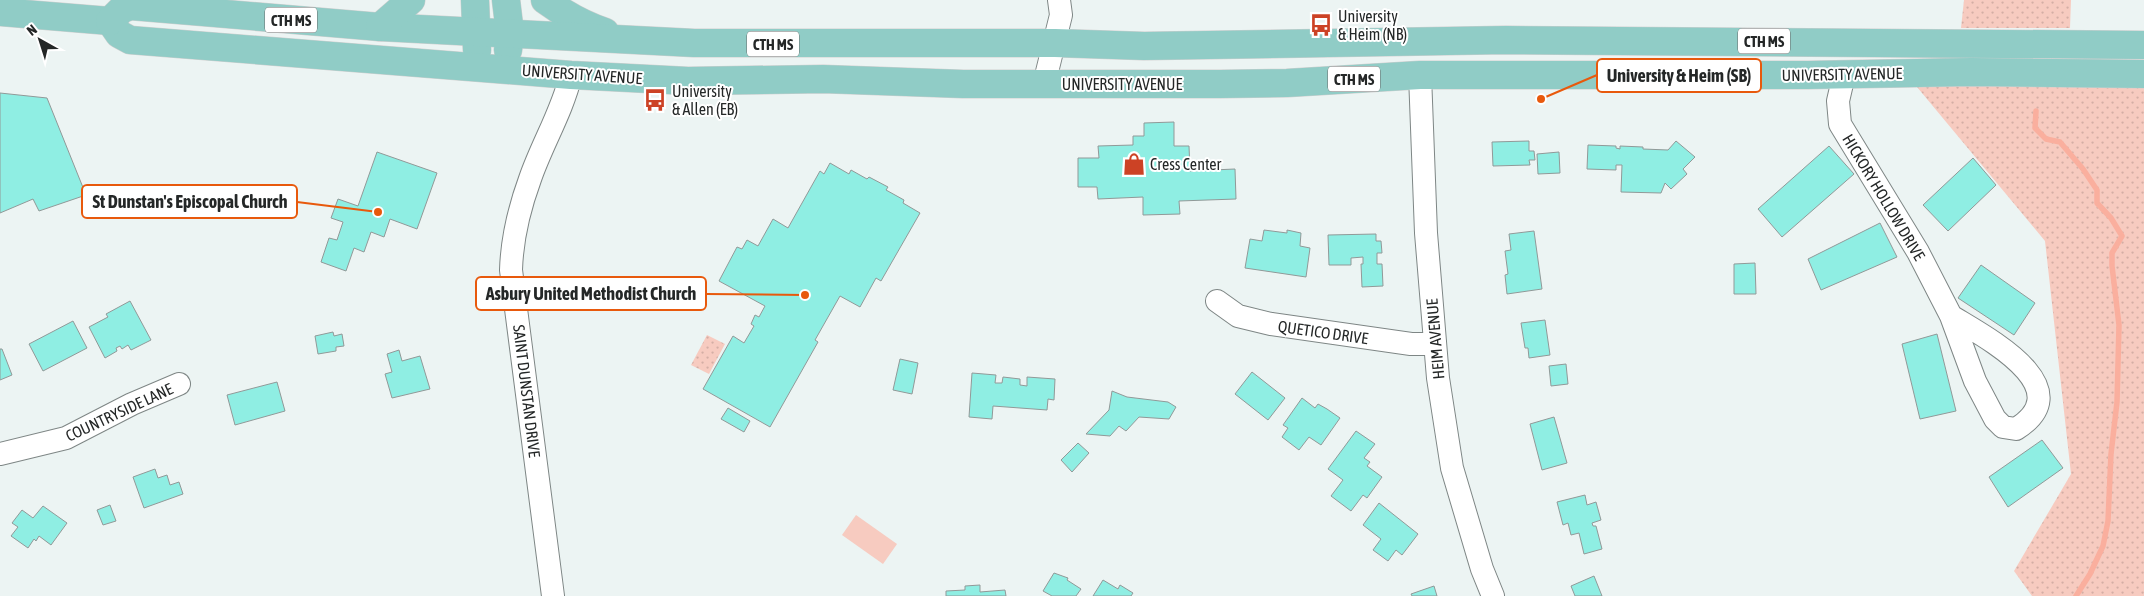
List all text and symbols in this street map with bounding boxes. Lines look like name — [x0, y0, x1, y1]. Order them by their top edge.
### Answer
place label: University & Heim (NB) — [1338, 7, 1407, 44]
road number: CTH MS — [265, 8, 317, 32]
bus stop icon: University & Heim (NB) — [1308, 12, 1334, 38]
north arrow — [15, 15, 65, 65]
text: N — [24, 21, 40, 39]
road number: CTH MS — [1738, 28, 1790, 54]
road number: CTH MS — [747, 32, 799, 56]
callout: University & Heim (SB) — [1597, 59, 1761, 92]
street label: UNIVERSITY AVENUE — [521, 61, 643, 87]
street label: UNIVERSITY AVENUE — [1782, 64, 1903, 84]
text: University & Heim (SB) — [1607, 65, 1751, 86]
road number: CTH MS — [1328, 66, 1380, 92]
street label: UNIVERSITY AVENUE — [1062, 75, 1182, 93]
place label: University & Allen (EB) — [672, 82, 738, 119]
bus stop icon: University & Allen (EB) — [642, 87, 668, 113]
street label: HICKORY HOLLOW DRIVE — [1839, 131, 1929, 263]
shop icon: Cress Center — [1121, 151, 1147, 177]
place label: Cress Center — [1150, 155, 1222, 173]
callout: St Dunstan's Episcopal Church — [82, 185, 297, 218]
text: St Dunstan's Episcopal Church — [93, 191, 288, 212]
callout: Asbury United Methodist Church — [476, 277, 706, 310]
text: Asbury United Methodist Church — [485, 283, 697, 304]
street label: HEIM AVENUE — [1422, 298, 1447, 380]
street label: QUETICO DRIVE — [1277, 317, 1369, 347]
street label: SAINT DUNSTAN DRIVE — [510, 324, 544, 458]
street label: COUNTRYSIDE LANE — [63, 379, 176, 445]

